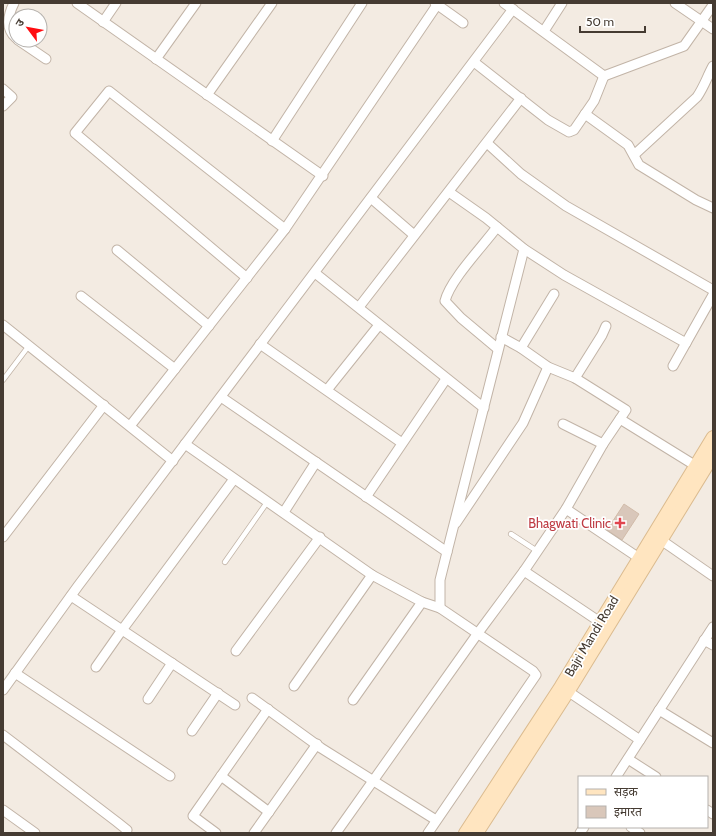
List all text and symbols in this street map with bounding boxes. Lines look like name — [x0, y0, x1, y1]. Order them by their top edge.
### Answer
north arrow — [8, 8, 48, 48]
scale bar — [580, 8, 645, 34]
text: 50 m — [586, 14, 614, 29]
text: उ — [12, 16, 27, 29]
place label: Bhagwati Clinic — [528, 515, 611, 531]
marker: Bhagwati Clinic — [614, 517, 626, 529]
street label: Bajri Mandi Road — [561, 593, 622, 680]
legend — [578, 776, 708, 828]
text: सड़क — [614, 784, 639, 799]
text: इमारत — [614, 804, 643, 819]

